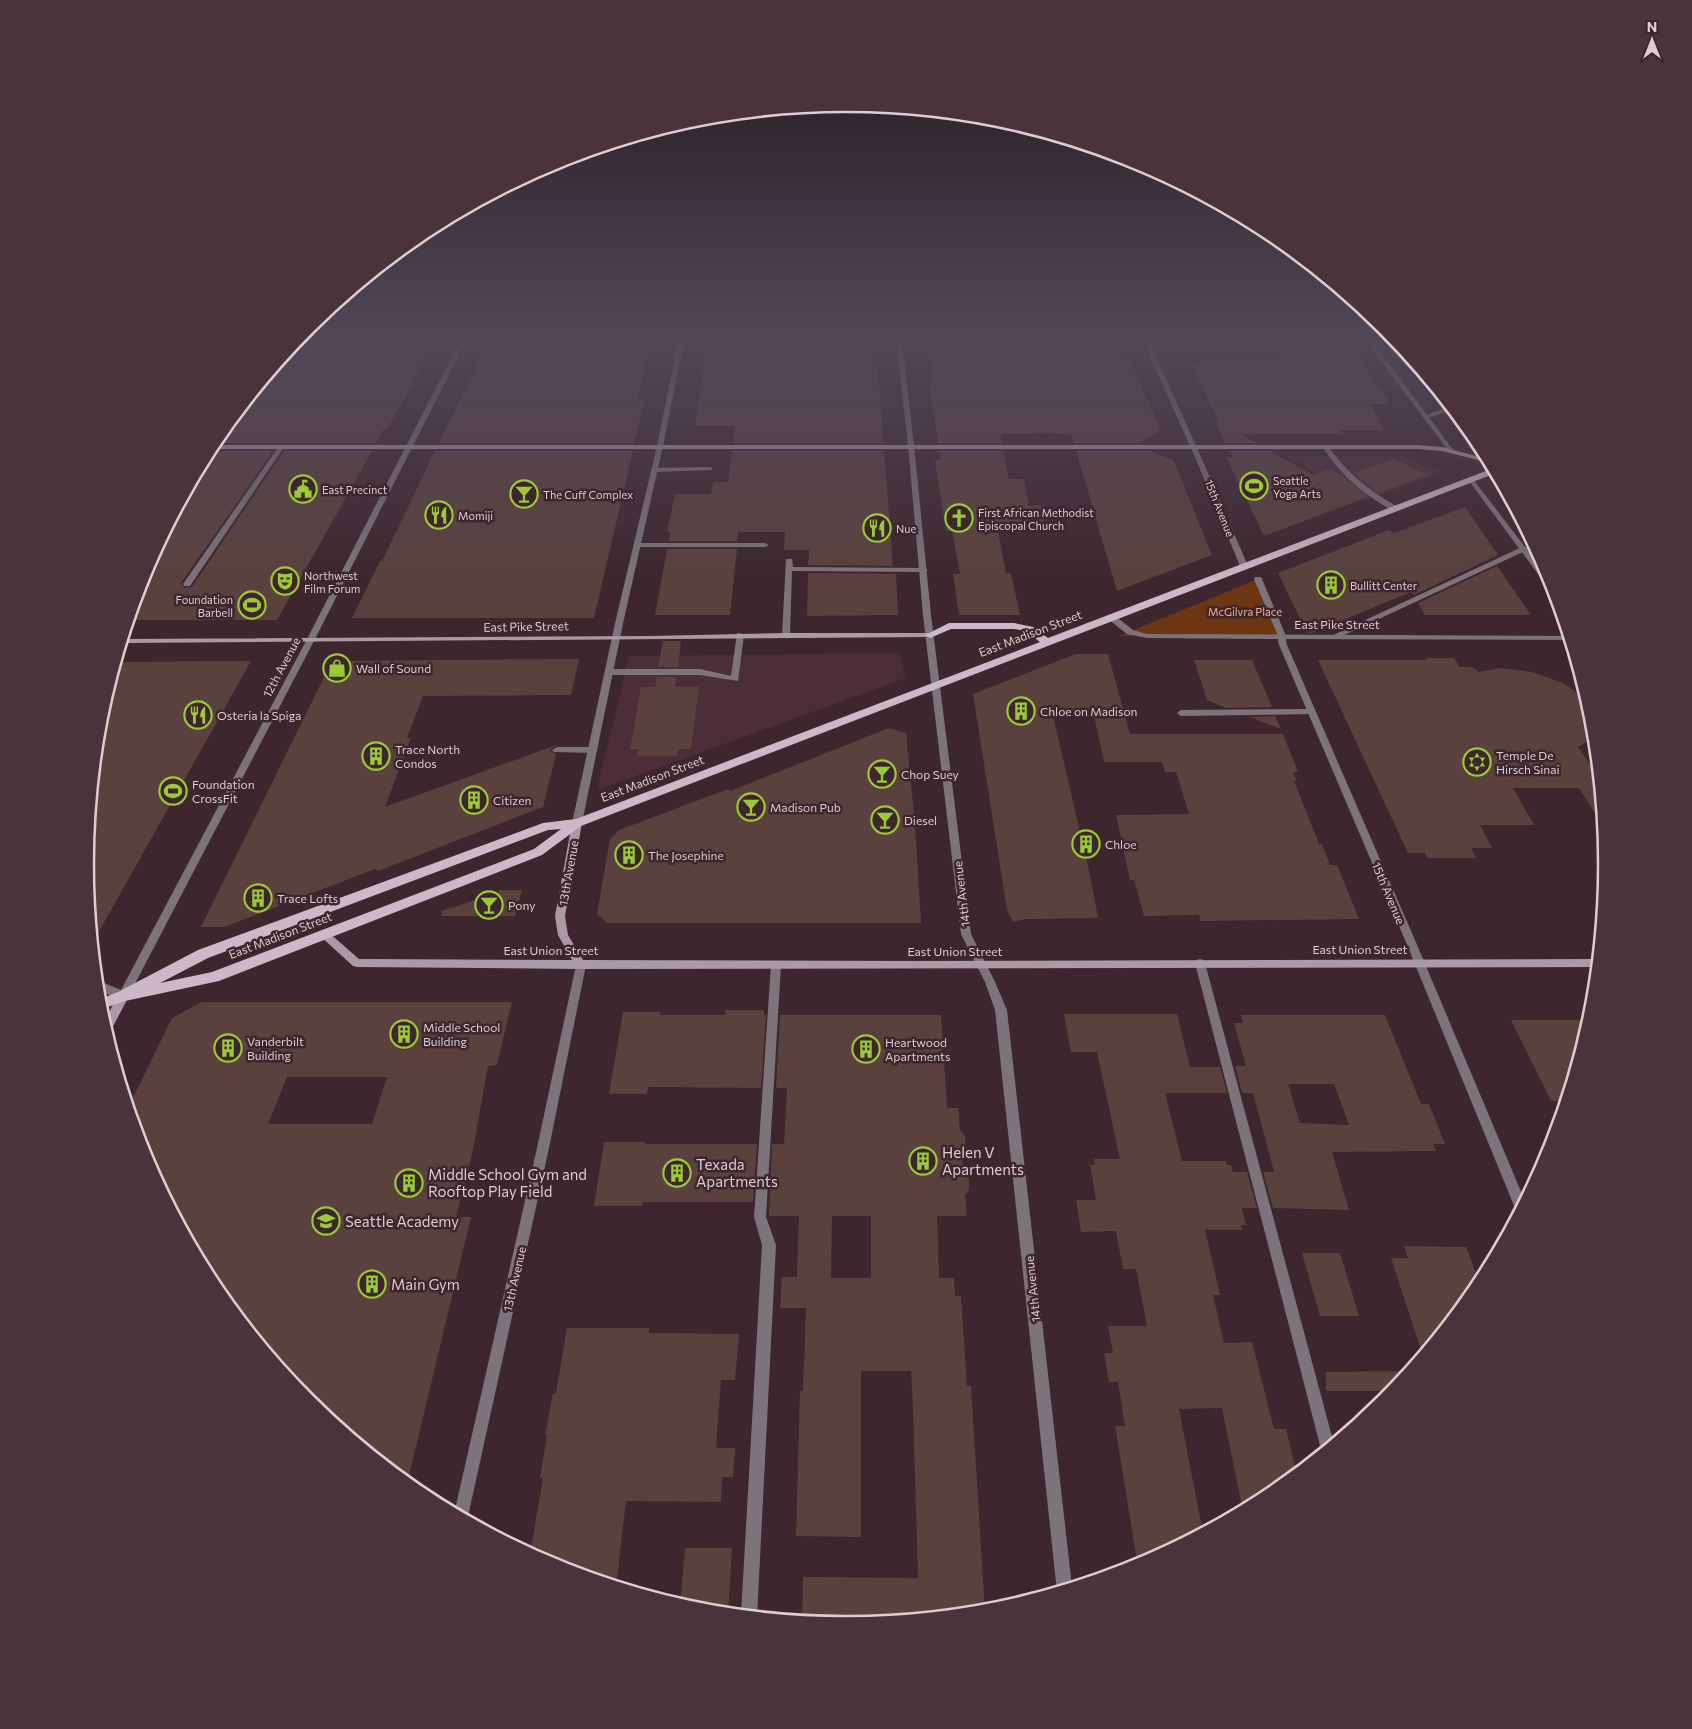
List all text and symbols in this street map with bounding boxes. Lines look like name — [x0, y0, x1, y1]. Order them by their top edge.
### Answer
north arrow — [1627, 15, 1677, 65]
text: N — [1647, 18, 1657, 35]
sports icon: Seattle Yoga Arts — [1239, 471, 1269, 501]
public building icon: East Precinct — [288, 474, 318, 504]
place label: Seattle Yoga Arts — [1273, 474, 1321, 500]
street label: 15th Avenue — [1203, 477, 1237, 539]
bar icon: The Cuff Complex — [509, 479, 539, 509]
place label: East Precinct — [322, 483, 388, 496]
place label: The Cuff Complex — [543, 488, 633, 501]
restaurant icon: Momiji — [424, 500, 454, 530]
church icon: First African Methodist Episcopal Church — [944, 503, 974, 533]
place label: First African Methodist Episcopal Church — [978, 506, 1094, 532]
place label: Momiji — [458, 509, 493, 522]
restaurant icon: Nue — [862, 513, 892, 543]
place label: Nue — [896, 522, 916, 535]
theatre icon: Northwest Film Forum — [270, 566, 300, 596]
place label: Northwest Film Forum — [304, 569, 360, 595]
building icon: Bullitt Center — [1316, 570, 1346, 600]
place label: Bullitt Center — [1350, 579, 1418, 592]
sports icon: Foundation Barbell — [237, 590, 267, 620]
place label: Foundation Barbell — [176, 593, 233, 619]
park label: McGilvra Place — [1208, 605, 1282, 618]
street label: East Madison Street — [976, 607, 1084, 659]
street label: East Pike Street — [1294, 617, 1380, 631]
street label: East Pike Street — [483, 618, 569, 634]
street label: 12th Avenue — [259, 635, 303, 699]
shop icon: Wall of Sound — [322, 653, 352, 683]
place label: Wall of Sound — [356, 661, 431, 675]
building icon: Chloe on Madison — [1006, 696, 1036, 726]
restaurant icon: Osteria la Spiga — [183, 700, 213, 730]
place label: Chloe on Madison — [1040, 704, 1137, 718]
place label: Osteria la Spiga — [217, 708, 301, 722]
building icon: Trace North Condos — [361, 741, 391, 771]
place label: Trace North Condos — [395, 742, 460, 770]
synagogue icon: Temple De Hirsch Sinai — [1462, 747, 1492, 777]
place label: Temple De Hirsch Sinai — [1496, 748, 1560, 776]
street label: East Madison Street — [598, 752, 706, 804]
bar icon: Chop Suey — [867, 759, 897, 789]
place label: Chop Suey — [901, 767, 959, 781]
sports icon: Foundation CrossFit — [158, 776, 188, 806]
place label: Foundation CrossFit — [192, 777, 255, 805]
building icon: Citizen — [459, 785, 489, 815]
bar icon: Madison Pub — [736, 792, 766, 822]
place label: Citizen — [493, 793, 531, 807]
place label: Madison Pub — [770, 800, 841, 814]
bar icon: Diesel — [870, 805, 900, 835]
place label: Diesel — [904, 813, 937, 827]
building icon: Chloe — [1071, 829, 1101, 859]
place label: Chloe — [1105, 837, 1137, 851]
street label: 13th Avenue — [555, 839, 581, 907]
building icon: The Josephine — [614, 840, 644, 870]
place label: The Josephine — [648, 848, 724, 863]
street label: 14th Avenue — [950, 860, 972, 928]
street label: 15th Avenue — [1370, 860, 1408, 926]
building icon: Trace Lofts — [243, 883, 273, 913]
bar icon: Pony — [474, 890, 504, 920]
place label: Trace Lofts — [277, 891, 338, 905]
place label: Pony — [508, 898, 535, 912]
street label: East Madison Street — [226, 909, 334, 961]
street label: East Union Street — [1312, 942, 1408, 956]
street label: East Union Street — [503, 943, 599, 957]
street label: East Union Street — [907, 944, 1003, 958]
building icon: Middle School Building — [389, 1019, 419, 1049]
place label: Middle School Building — [423, 1020, 500, 1048]
building icon: Vanderbilt Building — [213, 1033, 243, 1063]
place label: Vanderbilt Building — [247, 1034, 304, 1062]
building icon: Heartwood Apartments — [851, 1034, 881, 1064]
place label: Heartwood Apartments — [885, 1035, 950, 1063]
place label: Helen V Apartments — [942, 1143, 1024, 1178]
building icon: Helen V Apartments — [908, 1146, 938, 1176]
place label: Texada Apartments — [696, 1155, 778, 1190]
building icon: Texada Apartments — [662, 1158, 692, 1188]
place label: Middle School Gym and Rooftop Play Field — [428, 1165, 587, 1200]
building icon: Middle School Gym and Rooftop Play Field — [394, 1168, 424, 1198]
school or university icon: Seattle Academy — [311, 1206, 341, 1236]
place label: Seattle Academy — [345, 1212, 459, 1230]
street label: 13th Avenue — [500, 1245, 528, 1313]
street label: 14th Avenue — [1022, 1255, 1042, 1323]
building icon: Main Gym — [357, 1269, 387, 1299]
place label: Main Gym — [391, 1275, 460, 1293]

